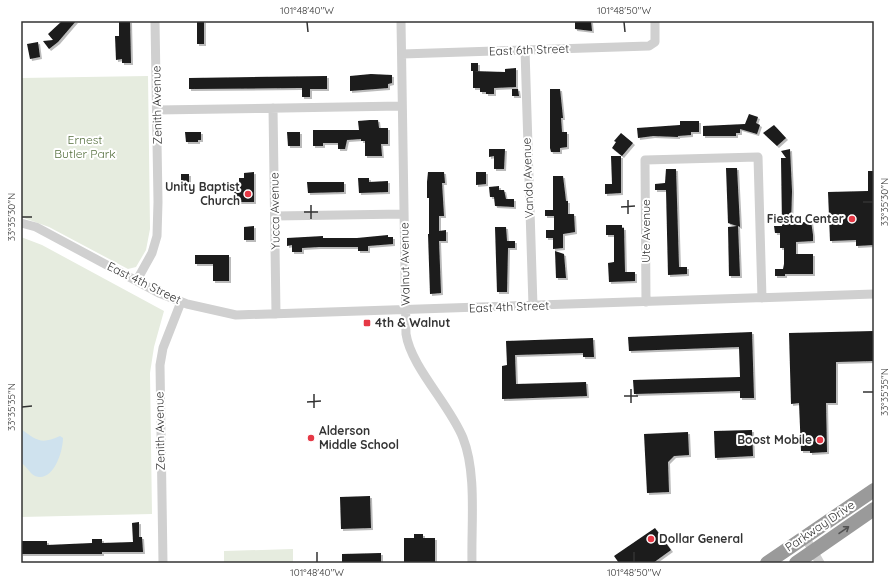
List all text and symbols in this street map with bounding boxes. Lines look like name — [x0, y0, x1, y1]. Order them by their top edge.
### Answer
text: 101°48'40"W — [280, 4, 334, 17]
text: 101°48'50"W — [597, 4, 651, 17]
street label: East 6th Street — [489, 41, 569, 58]
street label: Zenith Avenue — [148, 65, 165, 145]
park label: Ernest Butler Park — [54, 132, 116, 161]
street label: Vanda Avenue — [519, 137, 536, 219]
street label: Yucca Avenue — [266, 172, 283, 250]
text: 33°35'30"N — [878, 178, 891, 226]
place label: Unity Baptist Church — [165, 179, 240, 208]
marker: Unity Baptist Church — [243, 189, 253, 199]
text: 33°35'30"N — [5, 193, 18, 241]
street label: Ute Avenue — [638, 199, 653, 263]
place label: Fiesta Center — [767, 211, 844, 226]
marker: Fiesta Center — [847, 214, 857, 224]
street label: Walnut Avenue — [396, 222, 413, 306]
street label: East 4th Street — [105, 258, 184, 307]
street label: East 4th Street — [469, 298, 549, 315]
place label: 4th & Walnut — [375, 315, 450, 330]
marker: 4th & Walnut — [362, 318, 372, 328]
text: 33°35'35"N — [878, 368, 891, 416]
text: 33°35'35"N — [5, 383, 18, 431]
street label: Zenith Avenue — [151, 391, 168, 471]
place label: Alderson Middle School — [319, 423, 399, 452]
place label: Boost Mobile — [737, 432, 812, 447]
marker: Alderson Middle School — [306, 433, 316, 443]
marker: Boost Mobile — [815, 435, 825, 445]
street label: Parkway Drive — [782, 497, 858, 554]
one-way arrow — [838, 526, 849, 534]
place label: Dollar General — [659, 531, 743, 546]
marker: Dollar General — [646, 534, 656, 544]
text: 101°48'40"W — [290, 566, 344, 579]
text: 101°48'50"W — [607, 566, 661, 579]

